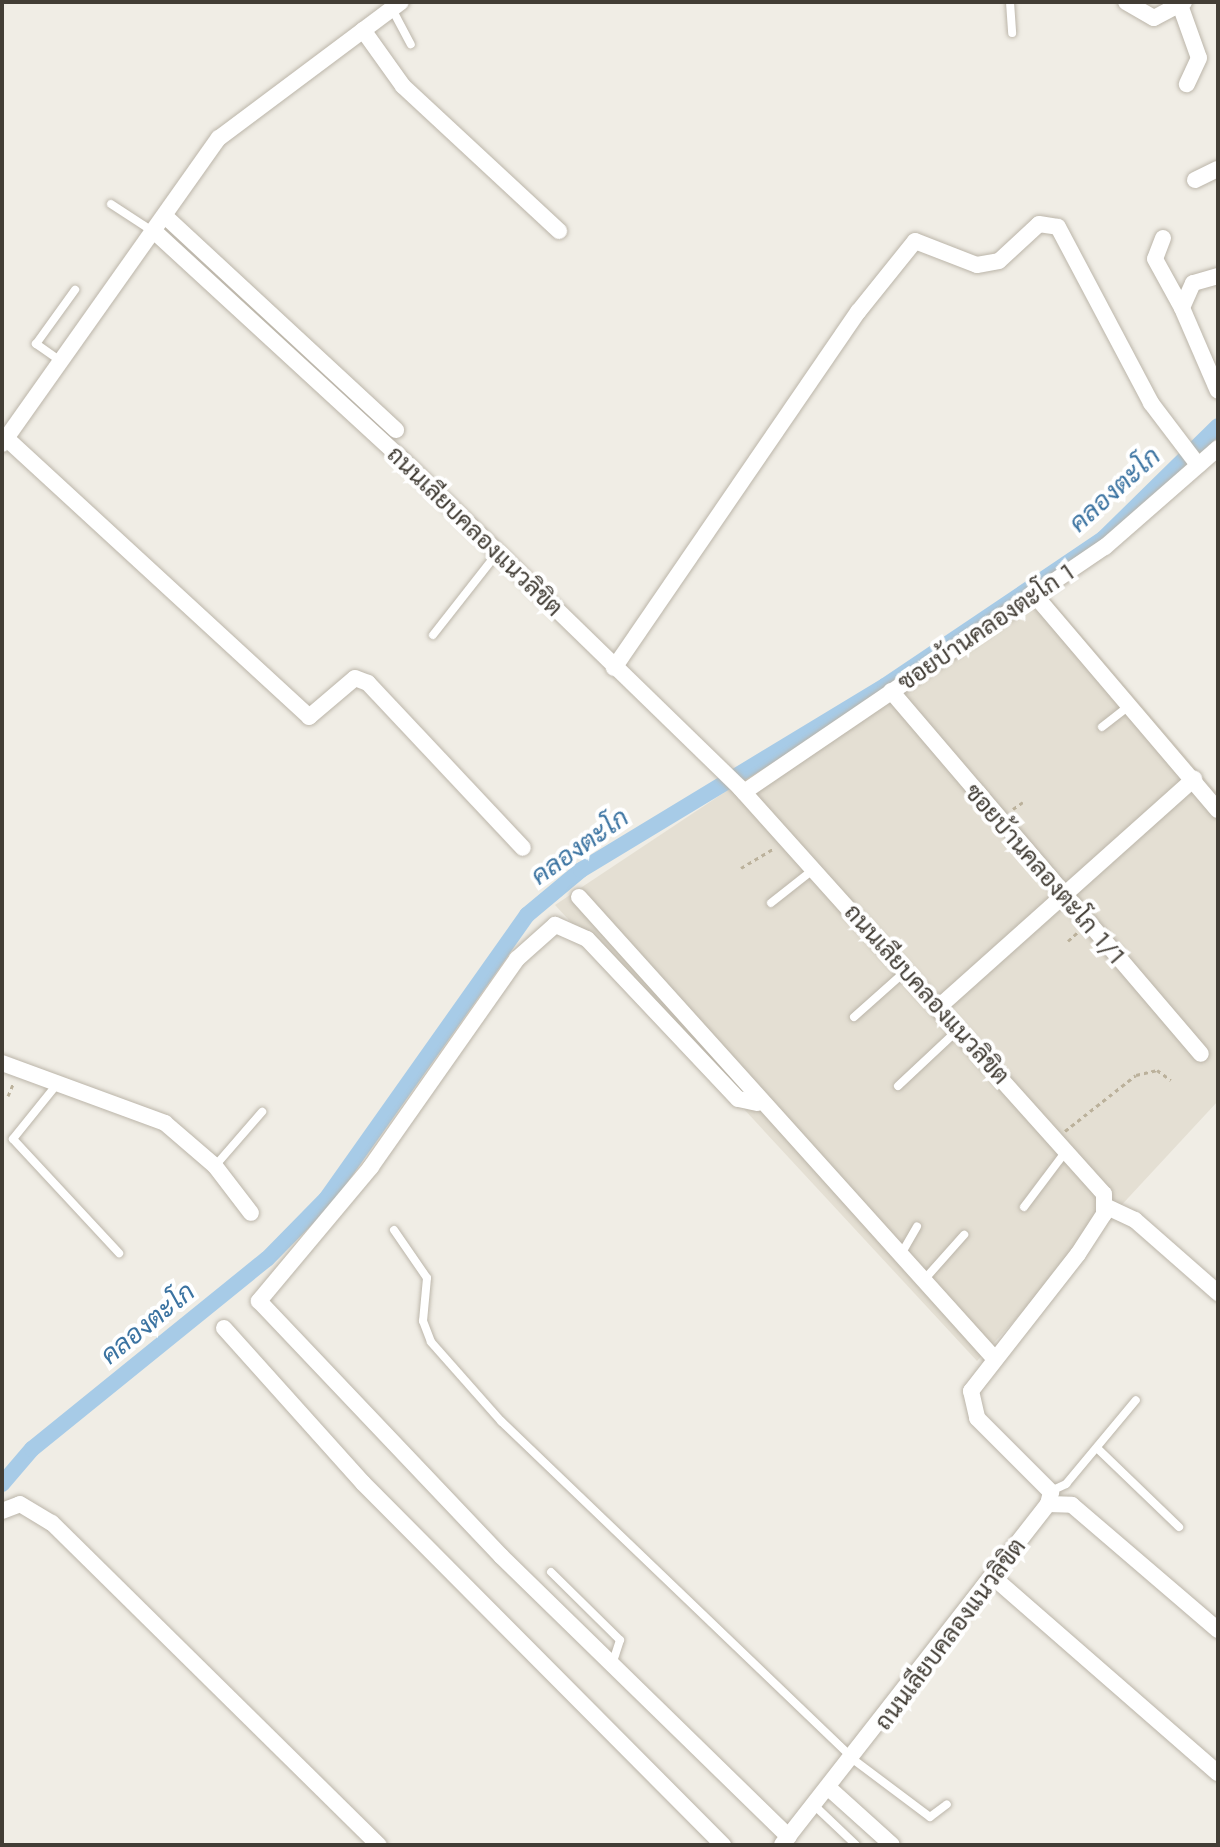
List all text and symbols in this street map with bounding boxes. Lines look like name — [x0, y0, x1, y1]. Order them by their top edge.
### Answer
street label: ถนนเลียบคลองแนวลิขิต — [381, 440, 569, 622]
water label: คลองตะโก — [1063, 441, 1167, 539]
street label: ซอยบ้านคลองตะโก 1 — [892, 557, 1080, 697]
street label: ซอยบ้านคลองตะโก 1/1 — [959, 778, 1131, 970]
water label: คลองตะโก — [525, 802, 635, 892]
street label: ถนนเลียบคลองแนวลิขิต — [838, 898, 1016, 1090]
water label: คลองตะโก — [95, 1277, 201, 1371]
street label: ถนนเลียบคลองแนวลิขิต — [868, 1532, 1032, 1736]

